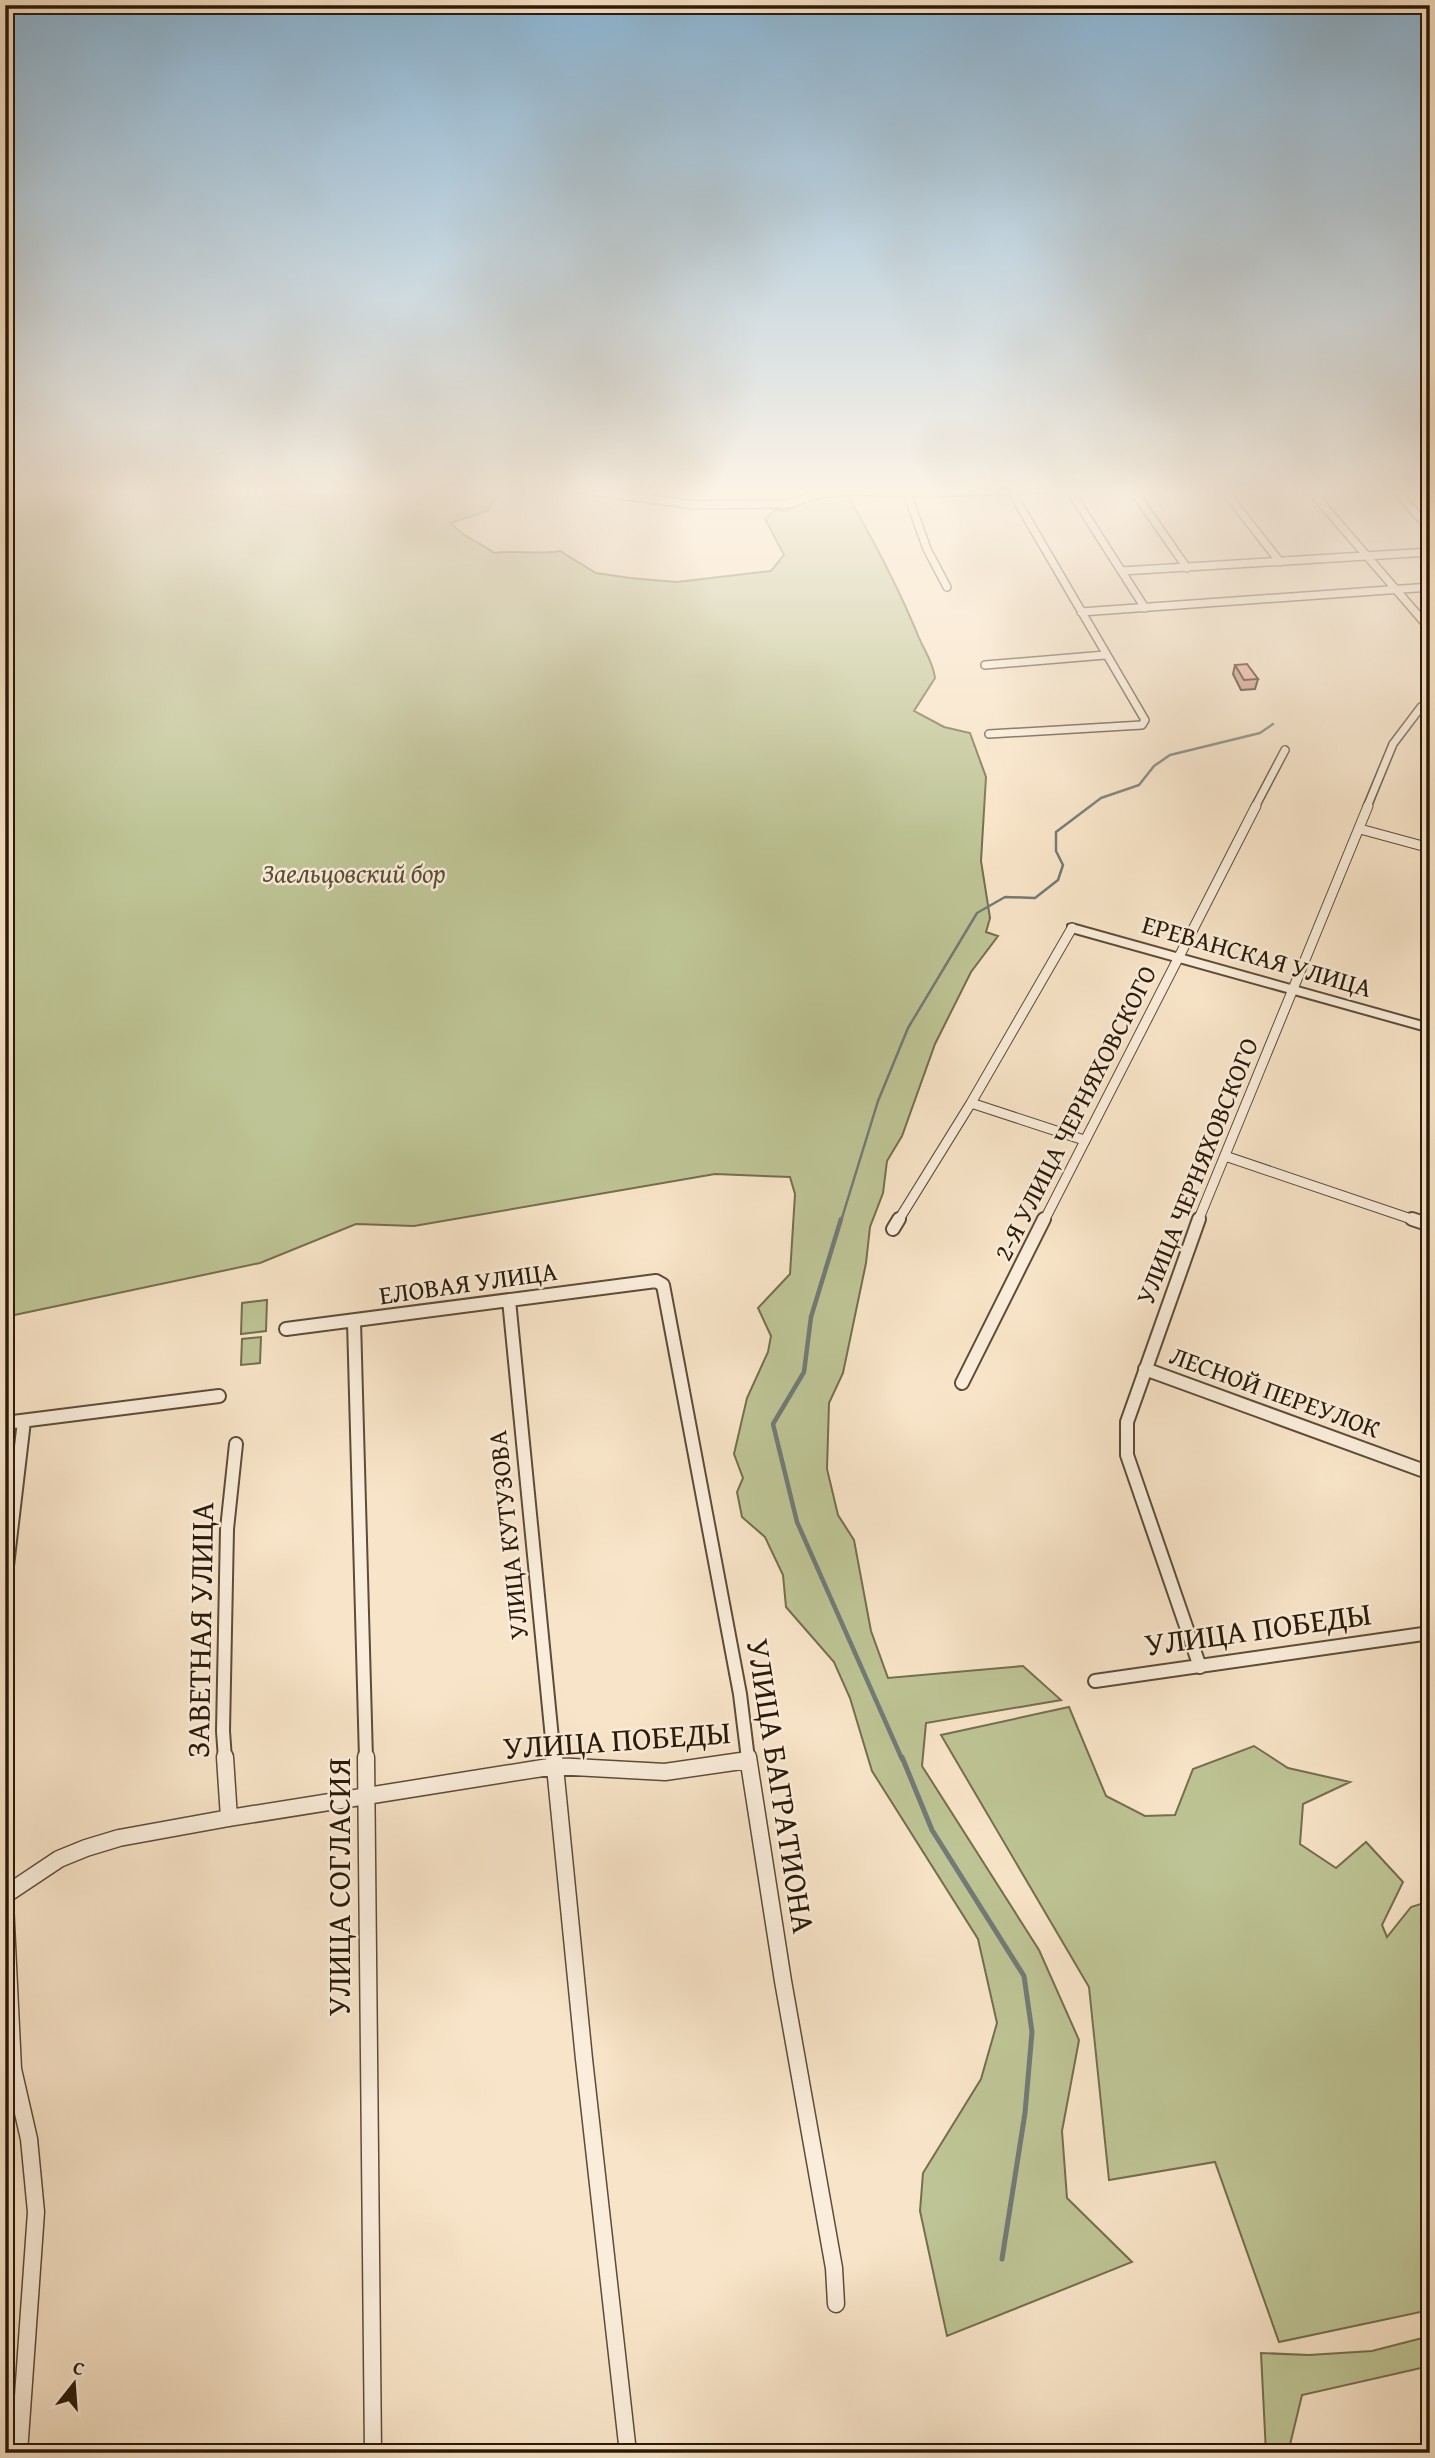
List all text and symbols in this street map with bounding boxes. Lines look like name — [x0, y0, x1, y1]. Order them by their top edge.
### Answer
park label: Заельцовский бор — [262, 853, 446, 892]
street label: ЕРЕВАНСКАЯ УЛИЦА — [1138, 904, 1377, 1007]
street label: 2-Я УЛИЦА ЧЕРНЯХОВСКОГО — [983, 958, 1166, 1267]
street label: УЛИЦА ЧЕРНЯХОВСКОГО — [1125, 1032, 1268, 1310]
street label: ЕЛОВАЯ УЛИЦА — [376, 1251, 560, 1314]
street label: ЛЕСНОЙ ПЕРЕУЛОК — [1165, 1335, 1386, 1448]
street label: УЛИЦА КУТУЗОВА — [477, 1428, 538, 1642]
street label: ЗАВЕТНАЯ УЛИЦА — [174, 1501, 225, 1758]
street label: УЛИЦА ПОБЕДЫ — [1142, 1589, 1374, 1668]
street label: УЛИЦА БАГРАТИОНА — [735, 1635, 828, 1937]
street label: УЛИЦА ПОБЕДЫ — [502, 1708, 732, 1771]
street label: УЛИЦА СОГЛАСИЯ — [315, 1758, 362, 2016]
north arrow — [38, 2350, 108, 2420]
text: С — [70, 2353, 88, 2383]

